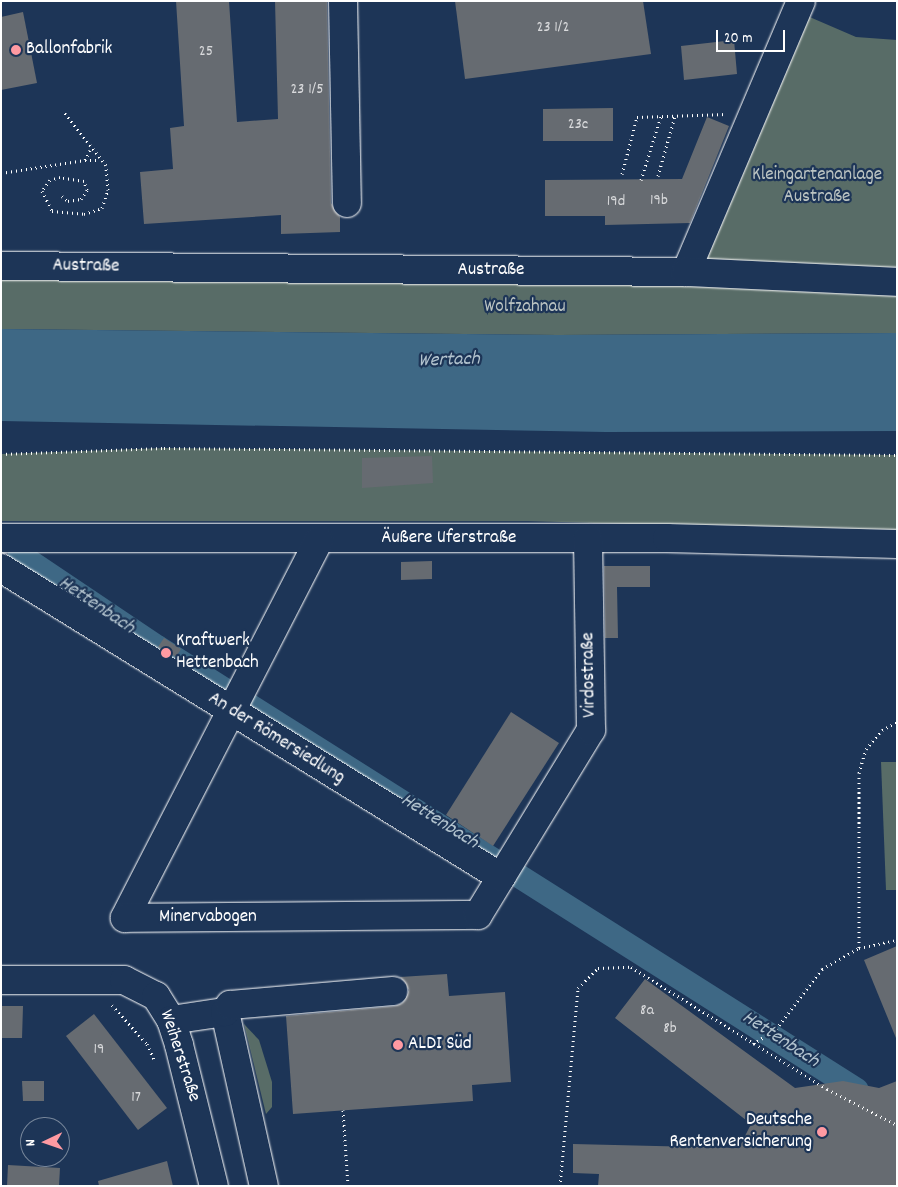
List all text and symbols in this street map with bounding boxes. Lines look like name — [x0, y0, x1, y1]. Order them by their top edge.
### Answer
house number: 23 1/2 — [537, 18, 569, 38]
scale bar — [718, 20, 787, 52]
text: 20 m — [724, 28, 752, 50]
place label: Ballonfabrik — [26, 39, 112, 61]
house number: 25 — [199, 42, 213, 62]
marker: Ballonfabrik — [10, 44, 22, 56]
house number: 23 1/5 — [290, 80, 324, 100]
house number: 23c — [568, 115, 588, 135]
park label: Kleingartenanlage Austraße — [752, 165, 882, 209]
house number: 19b — [650, 191, 668, 211]
house number: 19d — [607, 192, 625, 212]
street label: Austraße — [52, 255, 120, 279]
street label: Austraße — [458, 260, 524, 282]
park label: Wolfzahnau — [484, 297, 566, 319]
water label: Wertach — [418, 348, 480, 374]
street label: Äußere Uferstraße — [382, 528, 516, 550]
water label: Hettenbach — [53, 572, 139, 640]
place label: Kraftwerk Hettenbach — [176, 631, 259, 675]
street label: Virdostraße — [578, 632, 602, 718]
marker: Kraftwerk Hettenbach — [160, 647, 172, 659]
street label: An der Römersiedlung — [203, 688, 349, 790]
water label: Hettenbach — [396, 789, 482, 855]
street label: Minervabogen — [159, 907, 257, 929]
house number: 8a — [640, 1001, 654, 1021]
water label: Hettenbach — [737, 1006, 823, 1074]
street label: Weiherstraße — [153, 1007, 205, 1105]
house number: 8b — [663, 1019, 677, 1039]
place label: ALDI Süd — [408, 1034, 472, 1056]
marker: ALDI Süd — [392, 1039, 404, 1051]
house number: 19 — [94, 1040, 104, 1060]
house number: 17 — [131, 1088, 141, 1108]
place label: Deutsche Rentenversicherung — [670, 1110, 812, 1154]
north arrow — [20, 1117, 70, 1167]
marker: Deutsche Rentenversicherung — [816, 1126, 828, 1138]
text: N — [21, 1139, 41, 1147]

